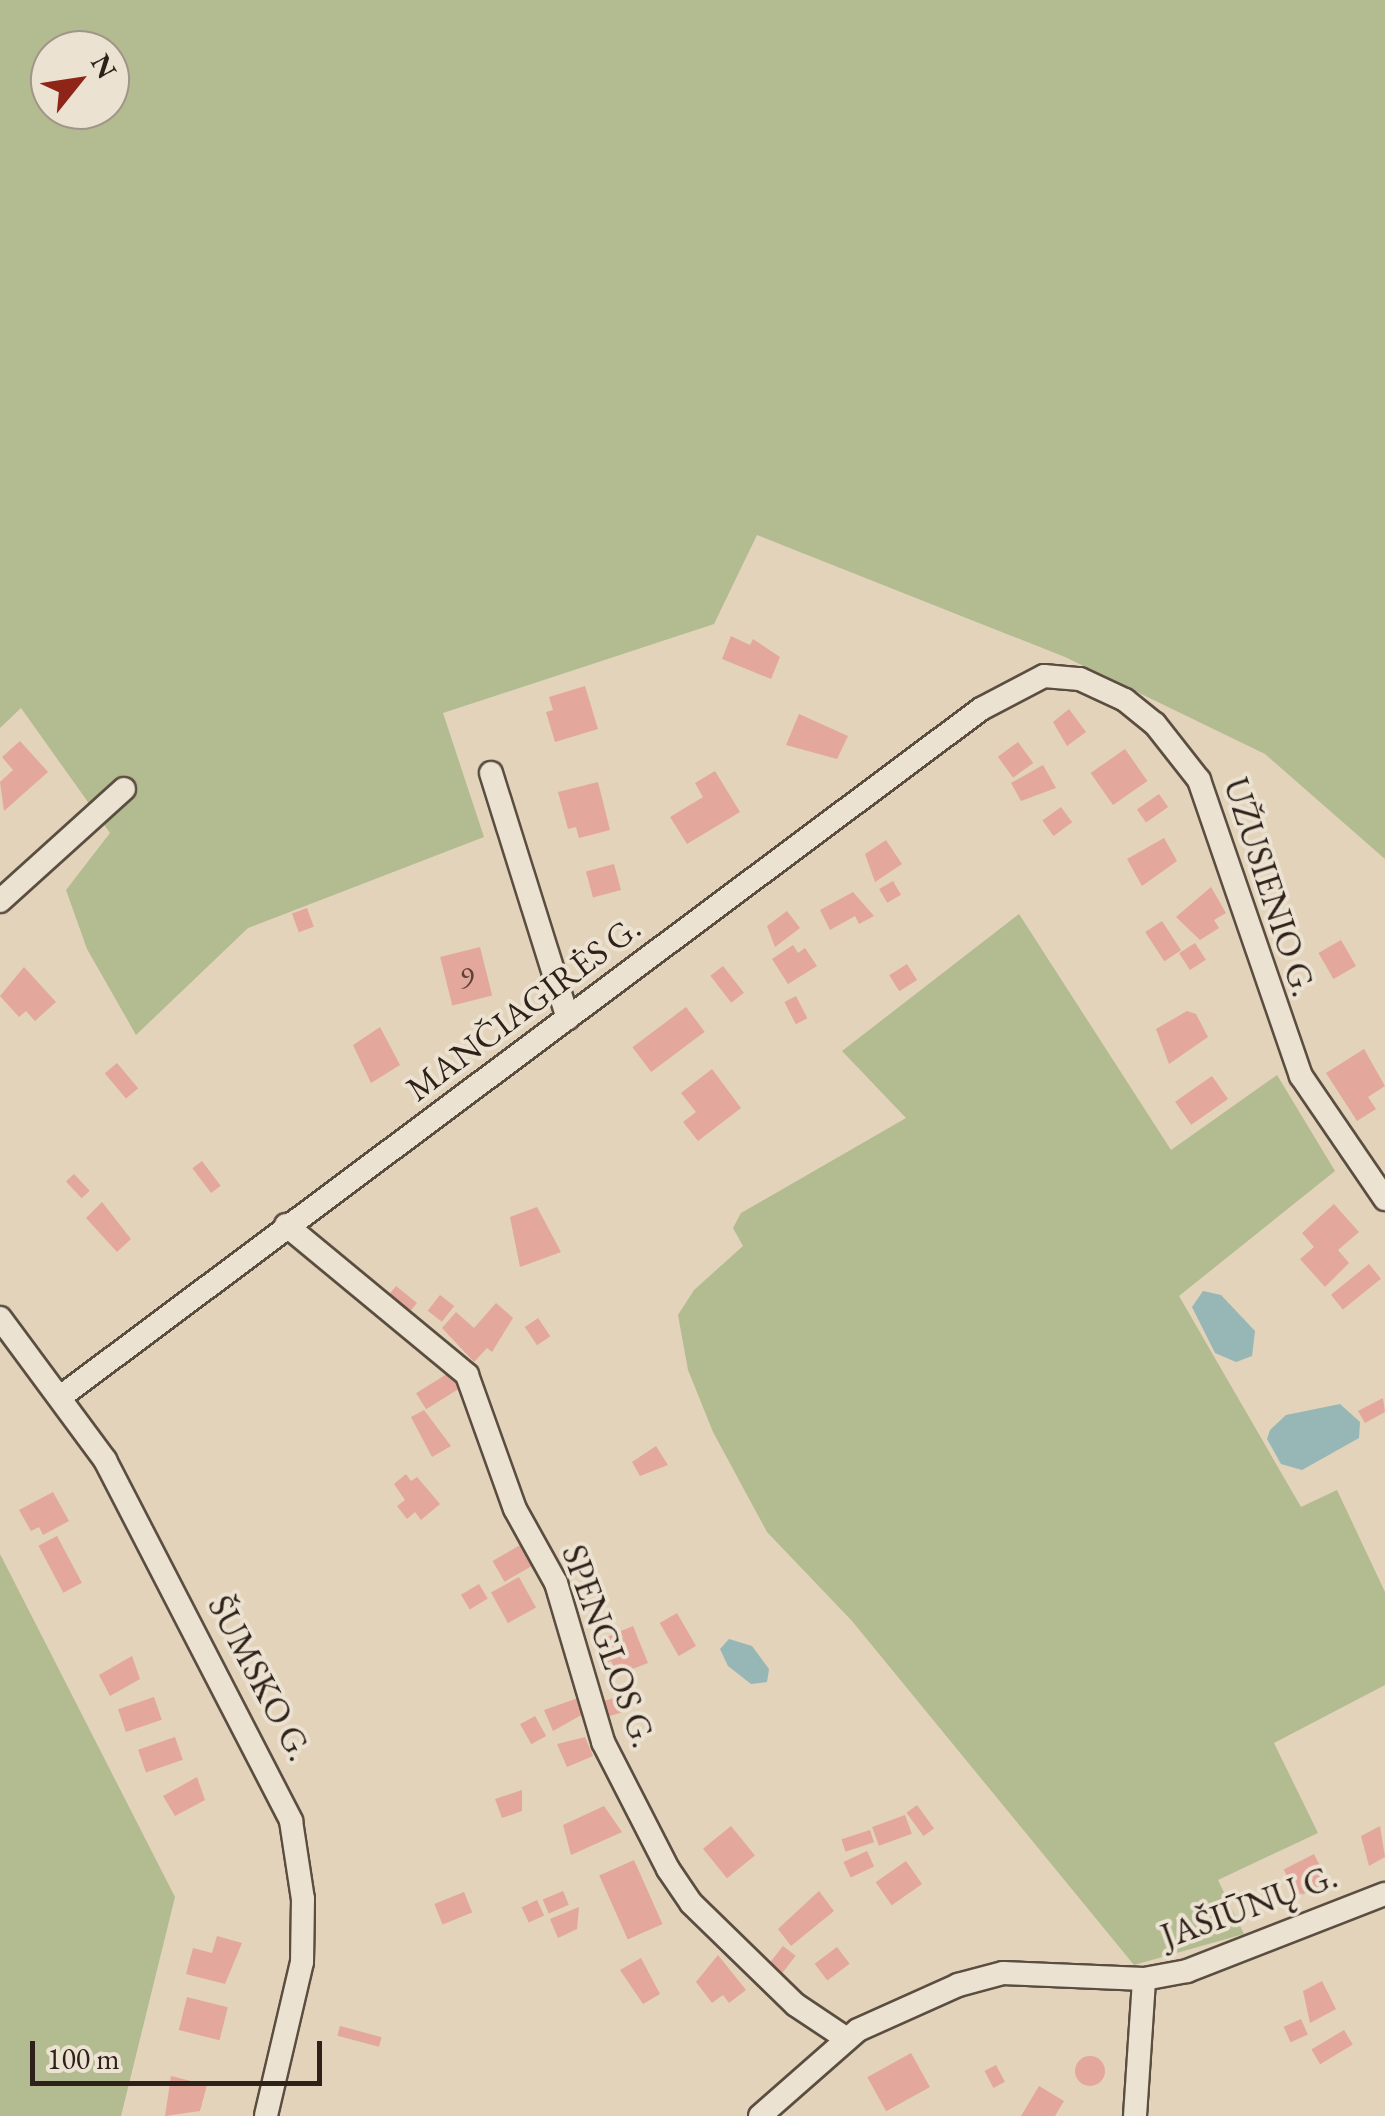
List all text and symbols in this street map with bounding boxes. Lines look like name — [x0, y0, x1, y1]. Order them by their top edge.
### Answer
north arrow — [30, 30, 130, 130]
text: N — [83, 47, 126, 85]
street label: UŽUSIENIO G. — [1215, 772, 1325, 1002]
street label: MANČIAGIRĖS G. — [398, 906, 648, 1110]
house number: 9 — [460, 960, 474, 996]
street label: SPENGLOS G. — [553, 1539, 665, 1753]
street label: ŠUMSKO G. — [199, 1588, 321, 1768]
street label: JAŠIŪNŲ G. — [1155, 1855, 1343, 1957]
scale bar — [35, 2021, 328, 2083]
text: 100 m — [47, 2039, 120, 2078]

